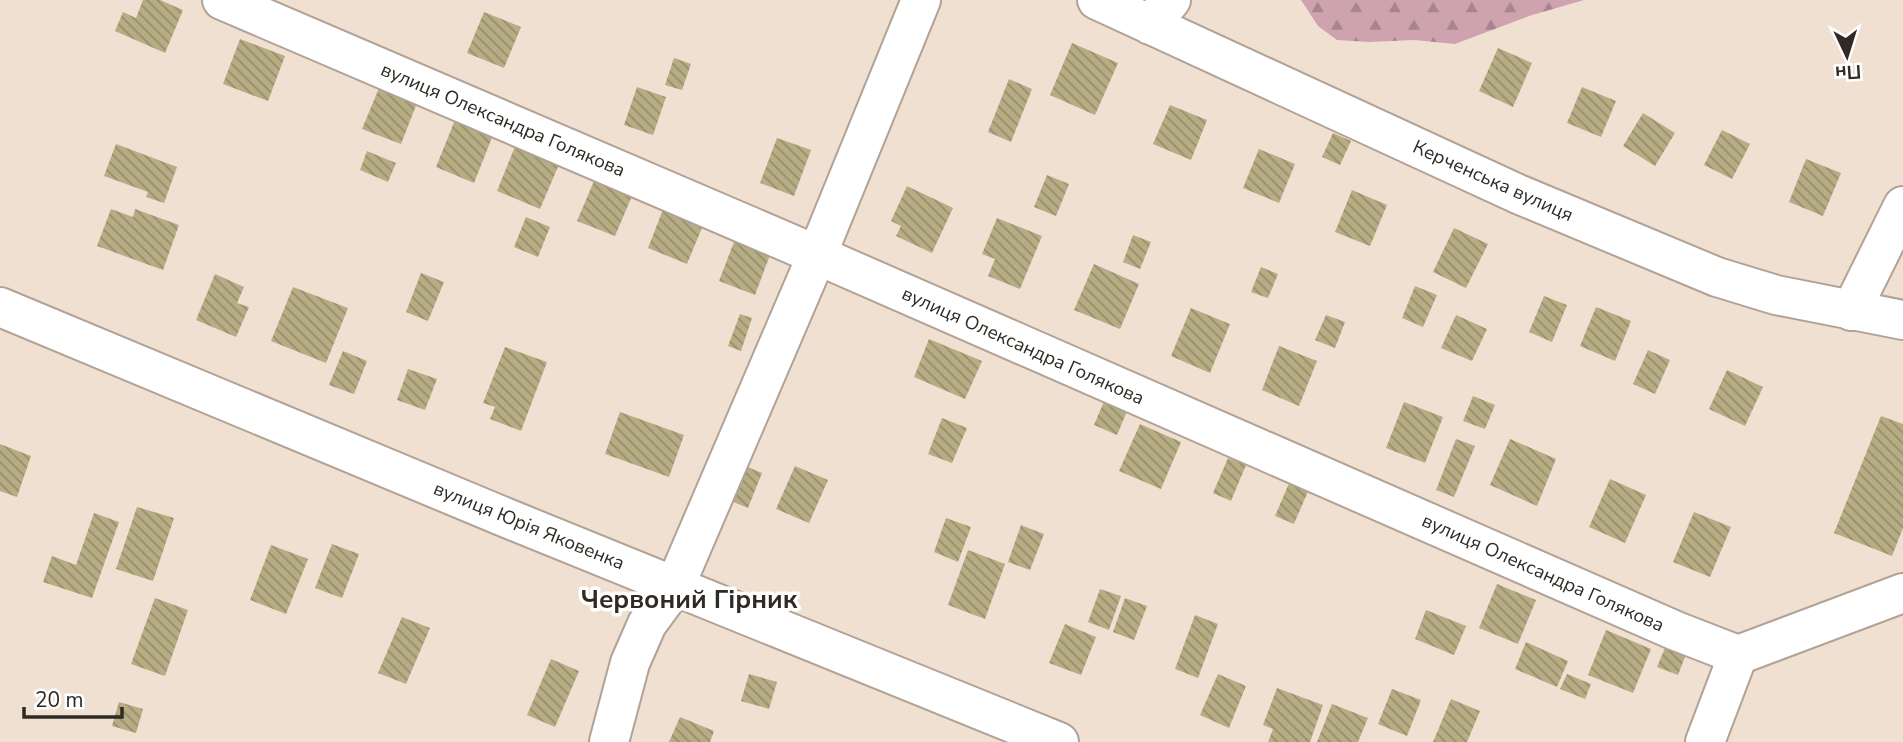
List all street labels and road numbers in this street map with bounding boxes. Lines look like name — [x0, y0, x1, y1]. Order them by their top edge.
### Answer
street label: вулиця Олександра Голякова — [377, 57, 629, 183]
street label: Керченська вулиця — [1409, 134, 1577, 228]
street label: вулиця Олександра Голякова — [898, 281, 1148, 411]
street label: вулиця Юрія Яковенка — [430, 476, 628, 576]
street label: вулиця Олександра Голякова — [1418, 508, 1668, 638]

